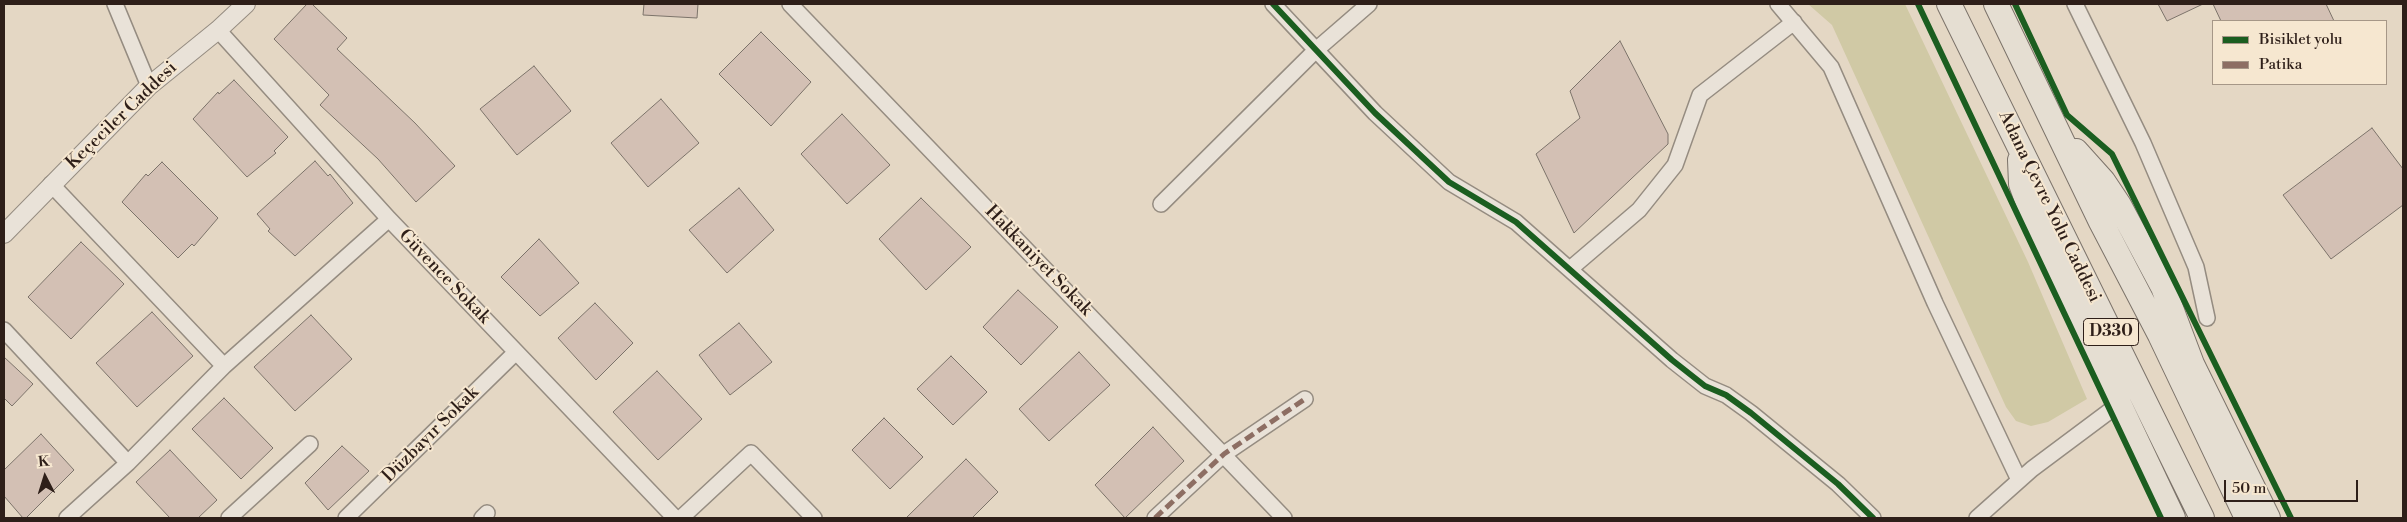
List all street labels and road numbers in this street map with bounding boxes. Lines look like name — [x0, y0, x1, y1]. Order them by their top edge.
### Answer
street label: Keçeciler Caddesi — [62, 57, 182, 175]
street label: Adana Çevre Yolu Caddesi — [1993, 108, 2105, 306]
street label: Hakkaniyet Sokak — [980, 201, 1096, 321]
street label: Güvence Sokak — [394, 225, 494, 329]
road number: D330 — [2084, 318, 2138, 346]
street label: Düzbayır Sokak — [378, 382, 484, 488]

